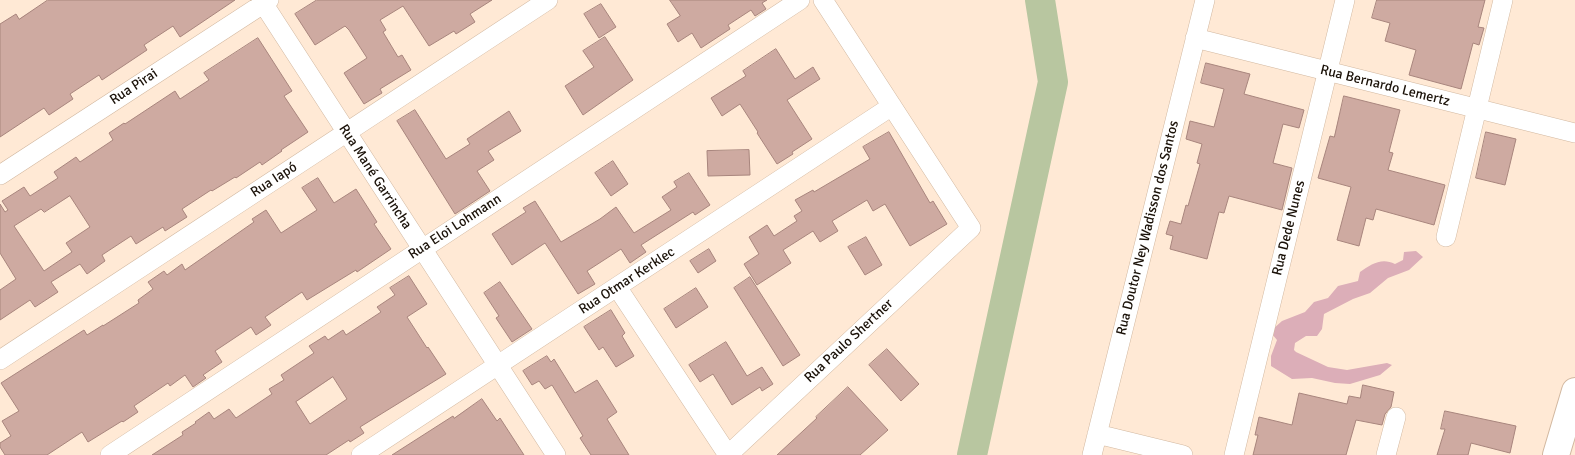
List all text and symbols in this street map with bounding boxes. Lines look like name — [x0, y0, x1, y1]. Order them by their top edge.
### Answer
street label: Rua Bernardo Lemertz — [1318, 62, 1452, 110]
street label: Rua Pirai — [107, 65, 161, 109]
street label: Rua Doutor Ney Wadisson dos Santos — [1113, 119, 1183, 337]
street label: Rua Mané Garrincha — [335, 121, 415, 233]
street label: Rua Iapó — [248, 159, 300, 201]
street label: Rua Dede Nunes — [1269, 179, 1309, 277]
street label: Rua Eloi Lohmann — [405, 191, 505, 263]
street label: Rua Otmar Kerklec — [576, 244, 678, 318]
street label: Rua Paulo Shertner — [801, 296, 897, 386]

